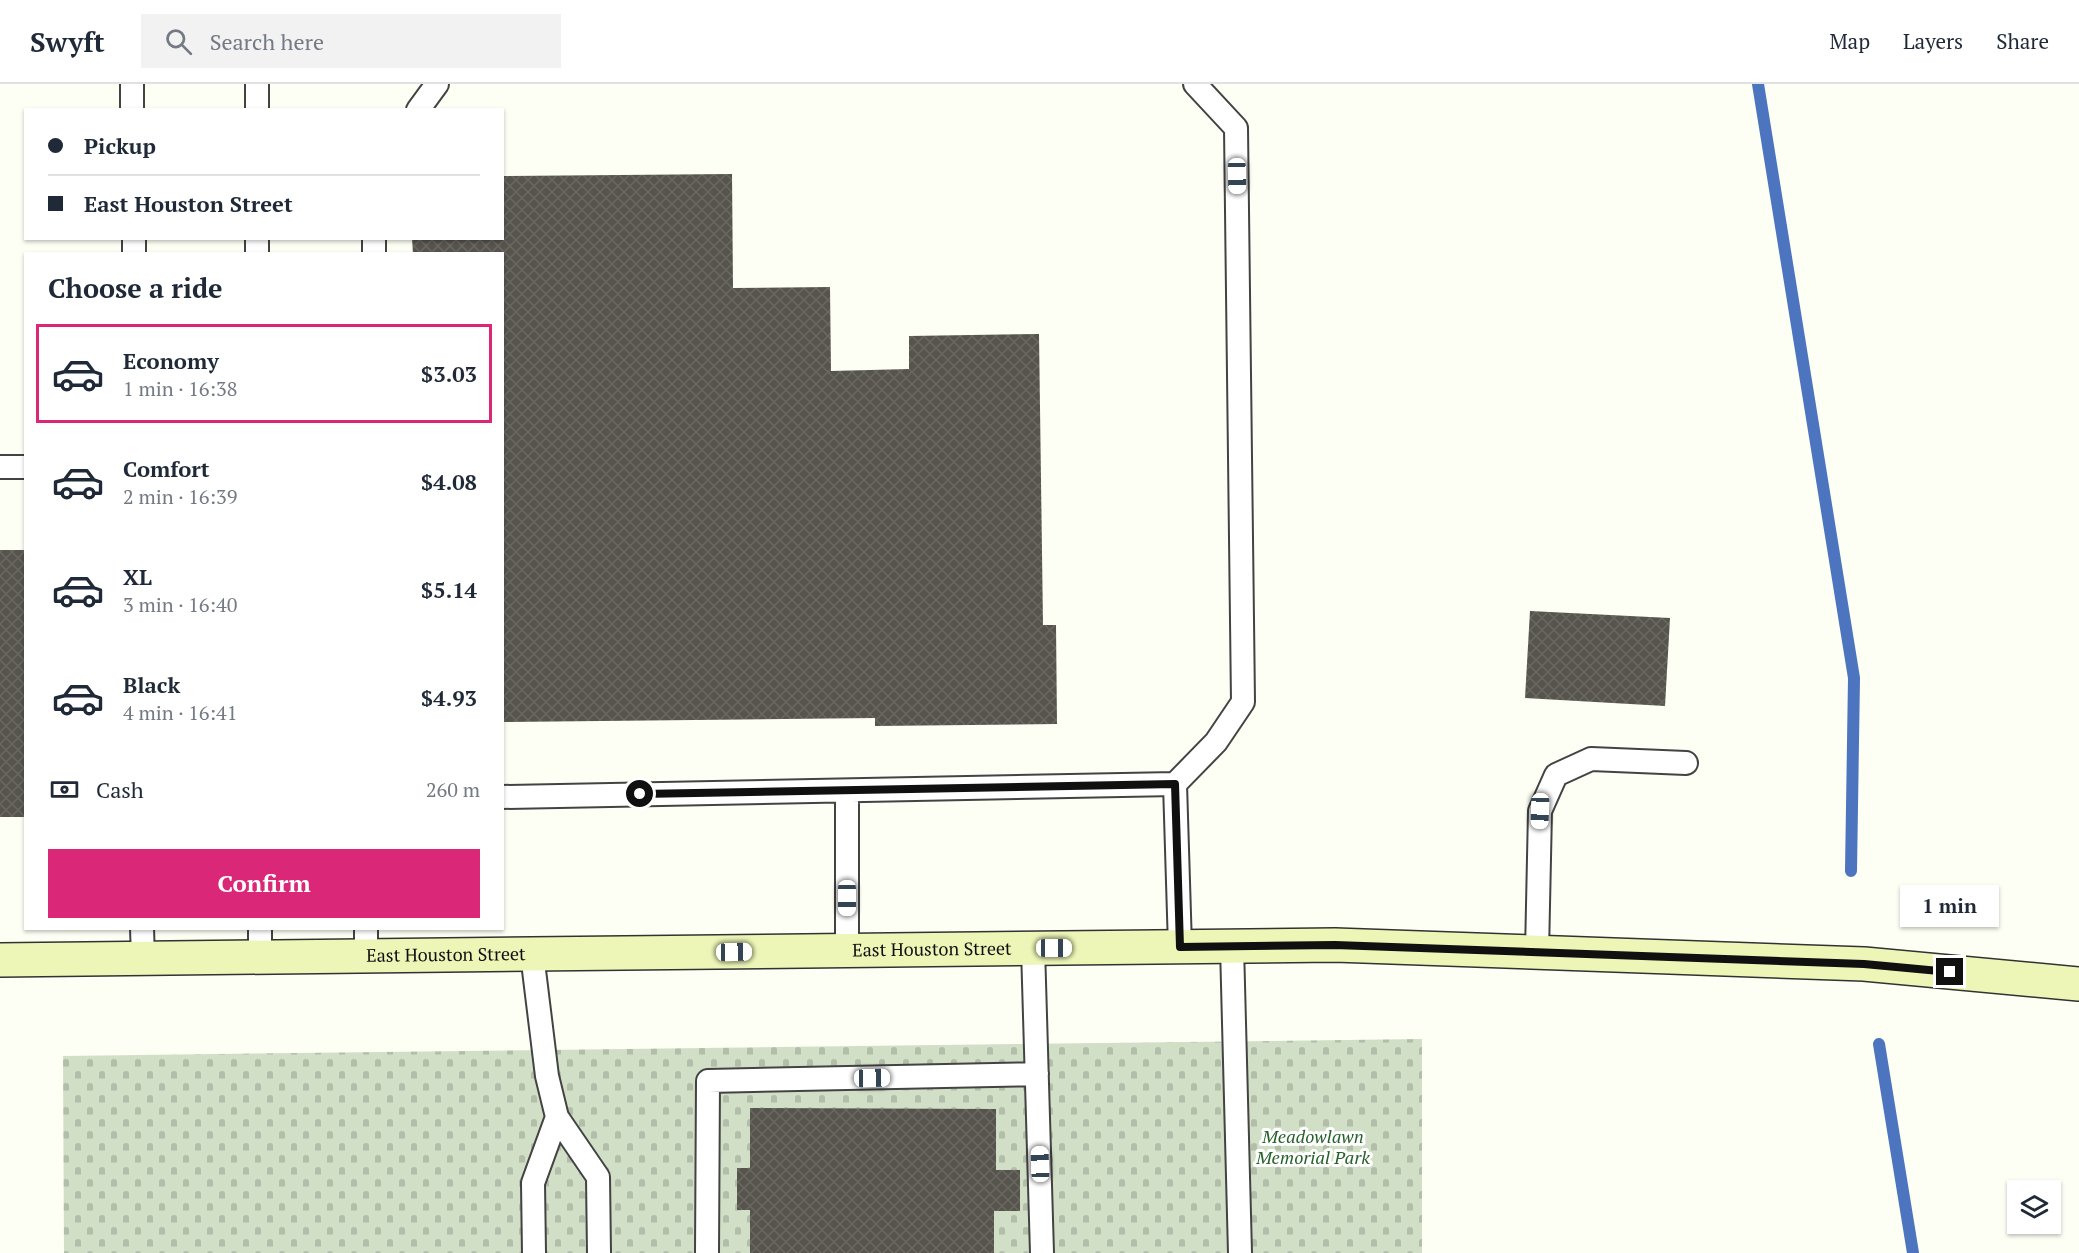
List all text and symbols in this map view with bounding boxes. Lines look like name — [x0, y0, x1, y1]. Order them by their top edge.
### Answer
search box — [141, 14, 561, 68]
text: Swyft — [30, 23, 105, 60]
icon: search — [162, 25, 195, 58]
text: Search here — [210, 27, 324, 56]
text: Map — [1829, 27, 1870, 55]
text: Layers — [1903, 27, 1963, 55]
text: Share — [1996, 27, 2049, 55]
text: Pickup — [84, 131, 156, 160]
car — [1228, 158, 1246, 194]
text: East Houston Street — [84, 189, 293, 218]
text: Choose a ride — [48, 270, 223, 306]
text: Economy — [123, 346, 219, 375]
icon: car — [51, 347, 105, 401]
text: $3.03 — [421, 359, 477, 388]
text: 1 min · 16:38 — [123, 375, 237, 402]
text: Comfort — [123, 454, 209, 483]
icon: car — [51, 455, 105, 509]
text: $4.08 — [421, 467, 477, 496]
text: 2 min · 16:39 — [123, 483, 237, 510]
text: XL — [123, 562, 152, 591]
icon: car — [51, 563, 105, 617]
text: $5.14 — [421, 575, 477, 604]
text: 3 min · 16:40 — [123, 591, 237, 618]
text: Black — [123, 670, 180, 699]
icon: car — [51, 671, 105, 725]
text: $4.93 — [421, 683, 477, 712]
text: 4 min · 16:41 — [123, 699, 237, 726]
icon: cash — [48, 773, 81, 806]
text: Cash — [96, 775, 144, 804]
text: 260 m — [426, 776, 480, 803]
route start — [626, 780, 653, 807]
car — [1530, 793, 1550, 829]
button: Confirm — [48, 849, 480, 918]
car — [838, 880, 856, 916]
callout: 1 min — [1900, 885, 2000, 927]
text: 1 min — [1922, 892, 1977, 919]
street label: East Houston Street — [852, 936, 1012, 961]
car — [1036, 939, 1072, 957]
street label: East Houston Street — [366, 941, 526, 967]
car — [716, 943, 752, 961]
route end — [1936, 958, 1963, 985]
car — [854, 1069, 890, 1087]
park label: Meadowlawn Memorial Park — [1255, 1124, 1370, 1169]
car — [1030, 1146, 1050, 1182]
map controls — [2007, 1180, 2061, 1234]
button: layers — [2007, 1180, 2061, 1234]

